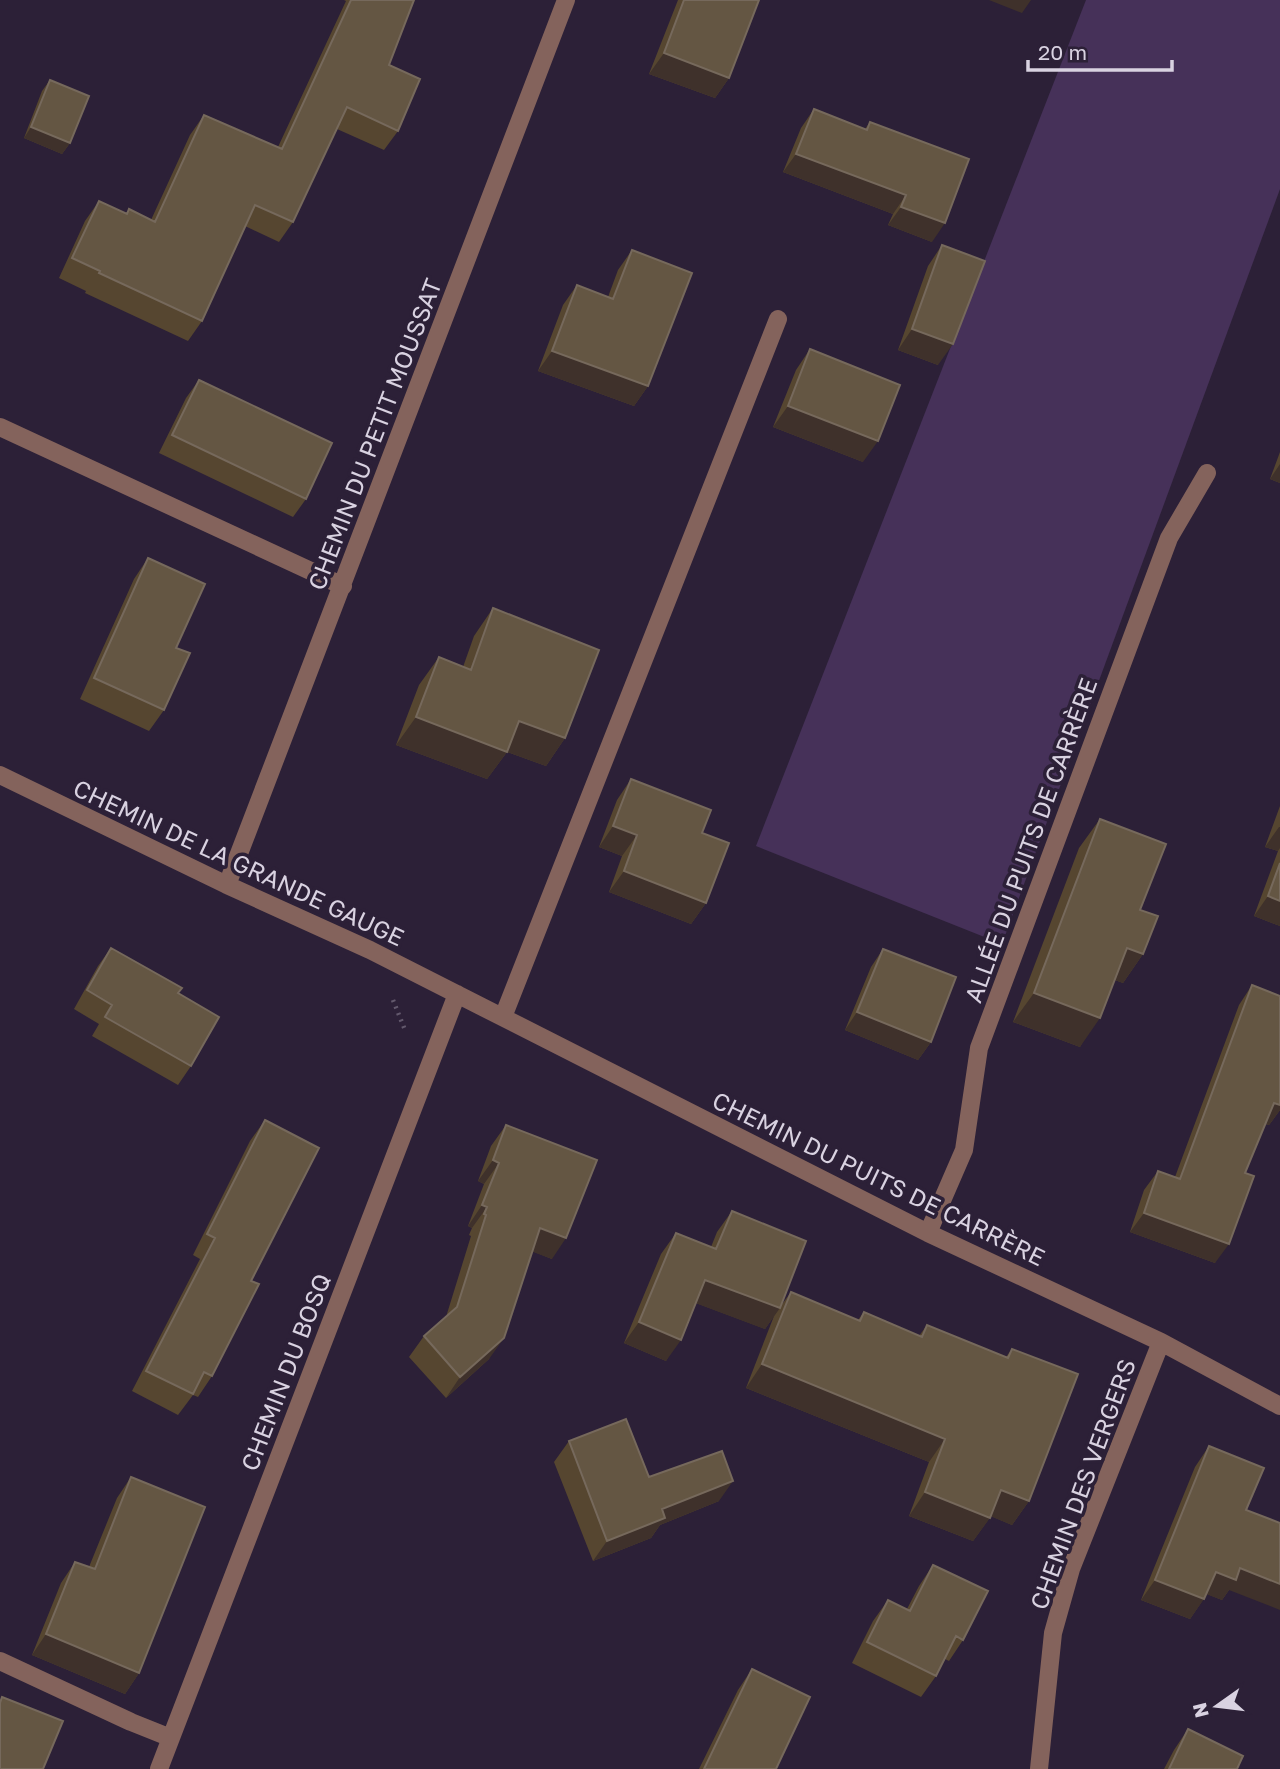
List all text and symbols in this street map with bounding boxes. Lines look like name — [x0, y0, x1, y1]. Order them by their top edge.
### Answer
scale bar — [1028, 28, 1172, 72]
text: 20 m — [1038, 39, 1087, 65]
street label: CHEMIN DU PETIT MOUSSAT — [301, 274, 447, 594]
street label: ALLÉE DU PUITS DE CARRÈRE — [958, 674, 1102, 1006]
street label: CHEMIN DE LA GRANDE GAUGE — [69, 772, 409, 952]
street label: CHEMIN DU PUITS DE CARRÈRE — [708, 1085, 1050, 1271]
street label: CHEMIN DU BOSQ — [234, 1269, 336, 1475]
street label: CHEMIN DES VERGERS — [1023, 1355, 1141, 1613]
north arrow — [1182, 1671, 1252, 1741]
text: N — [1187, 1700, 1213, 1720]

